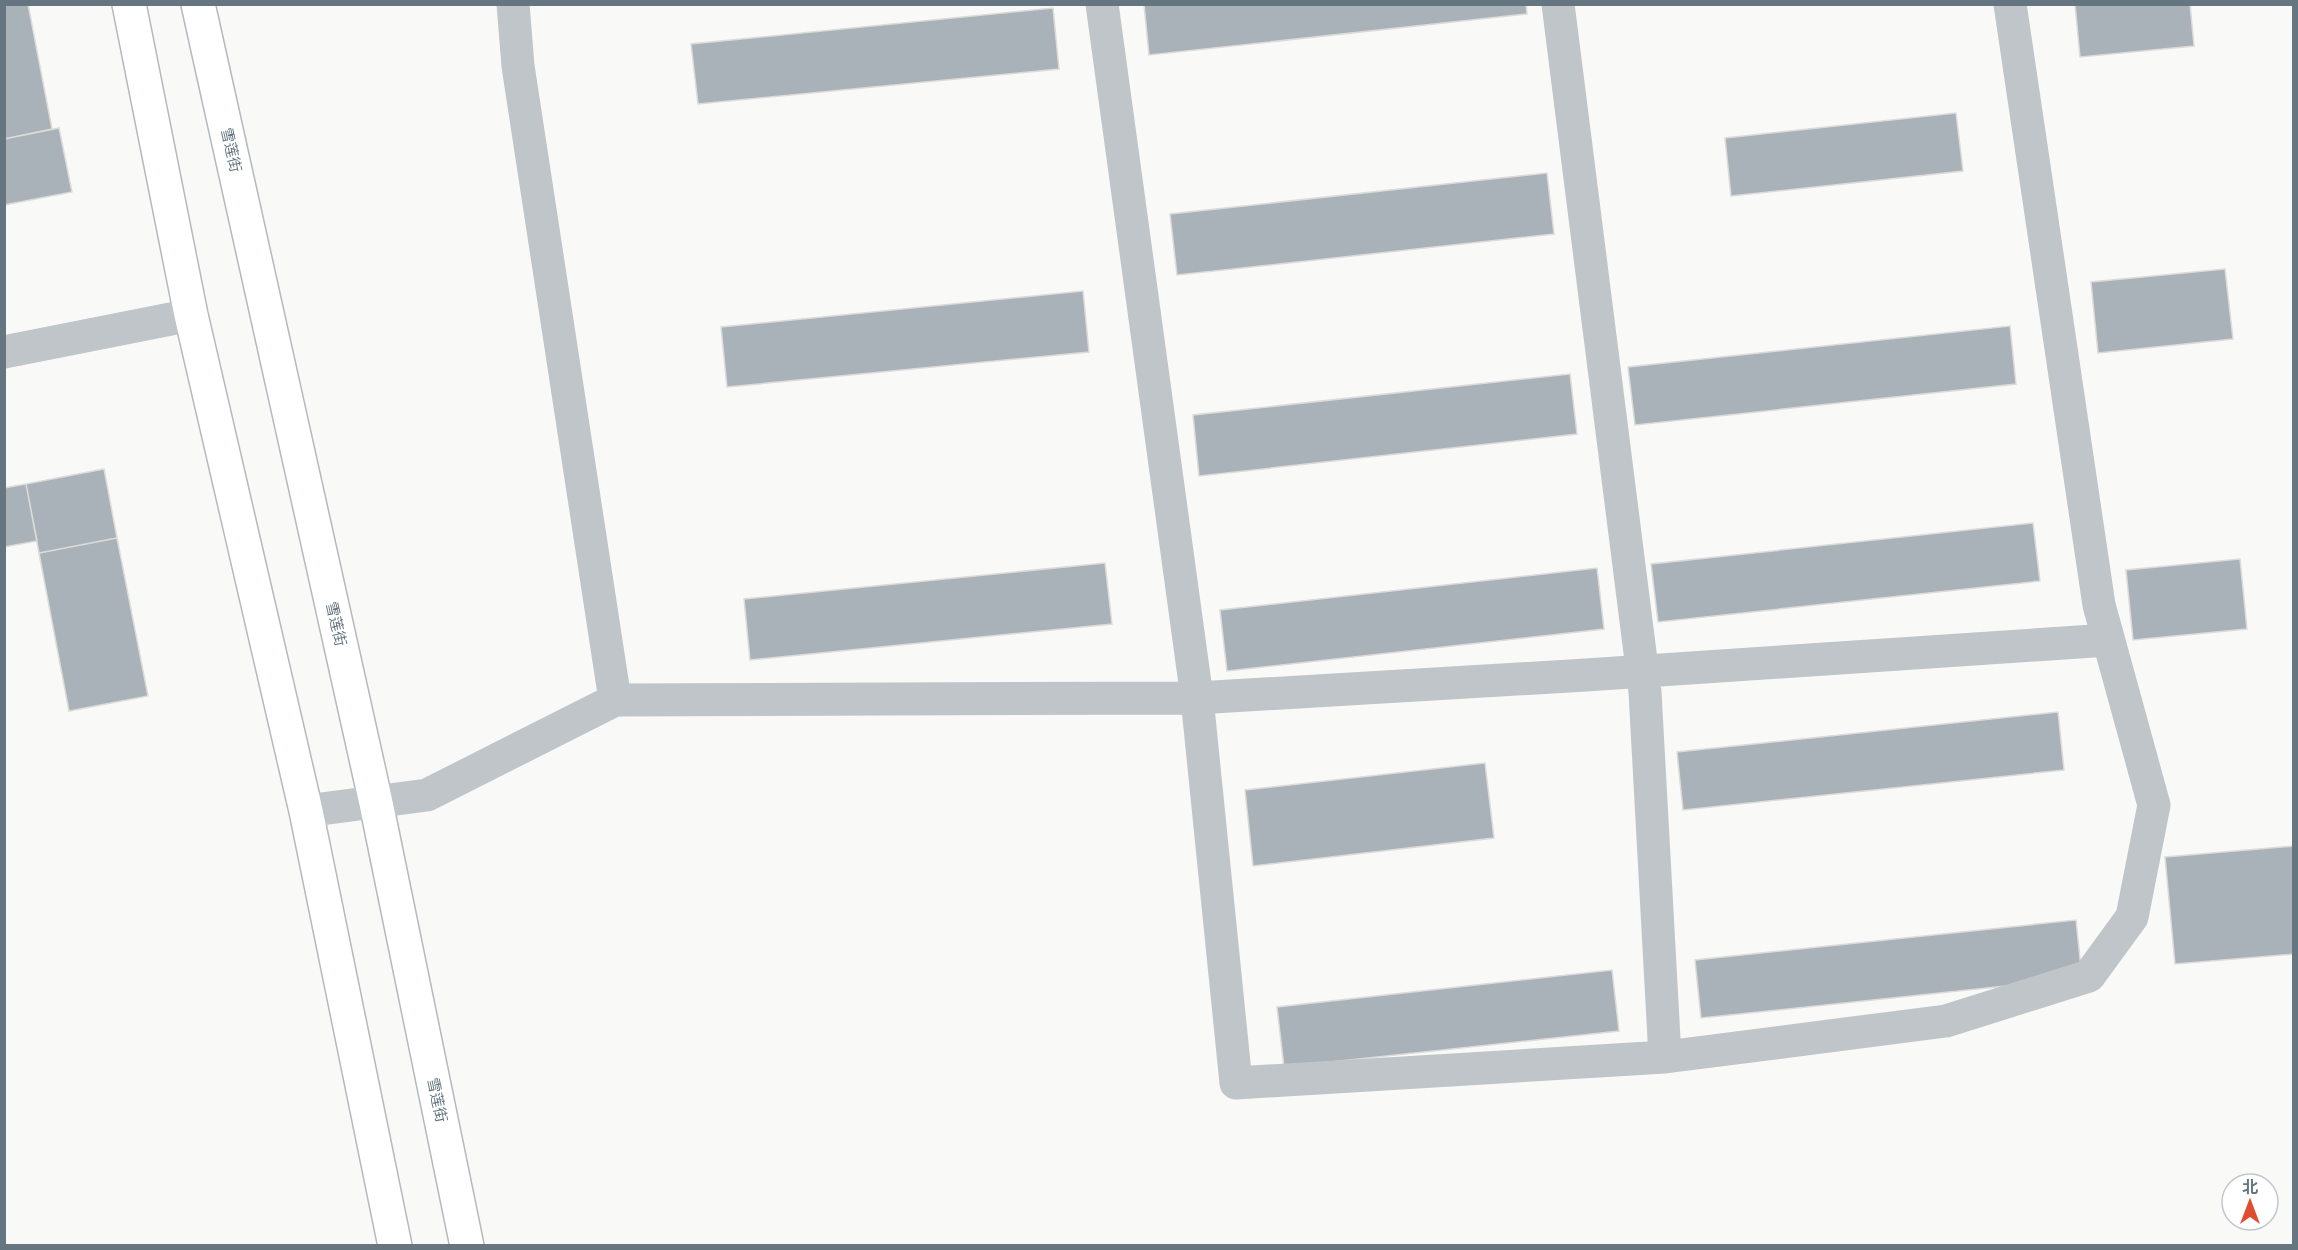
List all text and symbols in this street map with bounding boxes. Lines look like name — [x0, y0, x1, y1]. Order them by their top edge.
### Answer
street label: 雪莲街 — [217, 126, 245, 174]
street label: 雪莲街 — [322, 600, 350, 648]
street label: 雪莲街 — [424, 1076, 450, 1124]
north arrow — [2220, 1172, 2280, 1232]
text: 北 — [2242, 1178, 2258, 1198]

